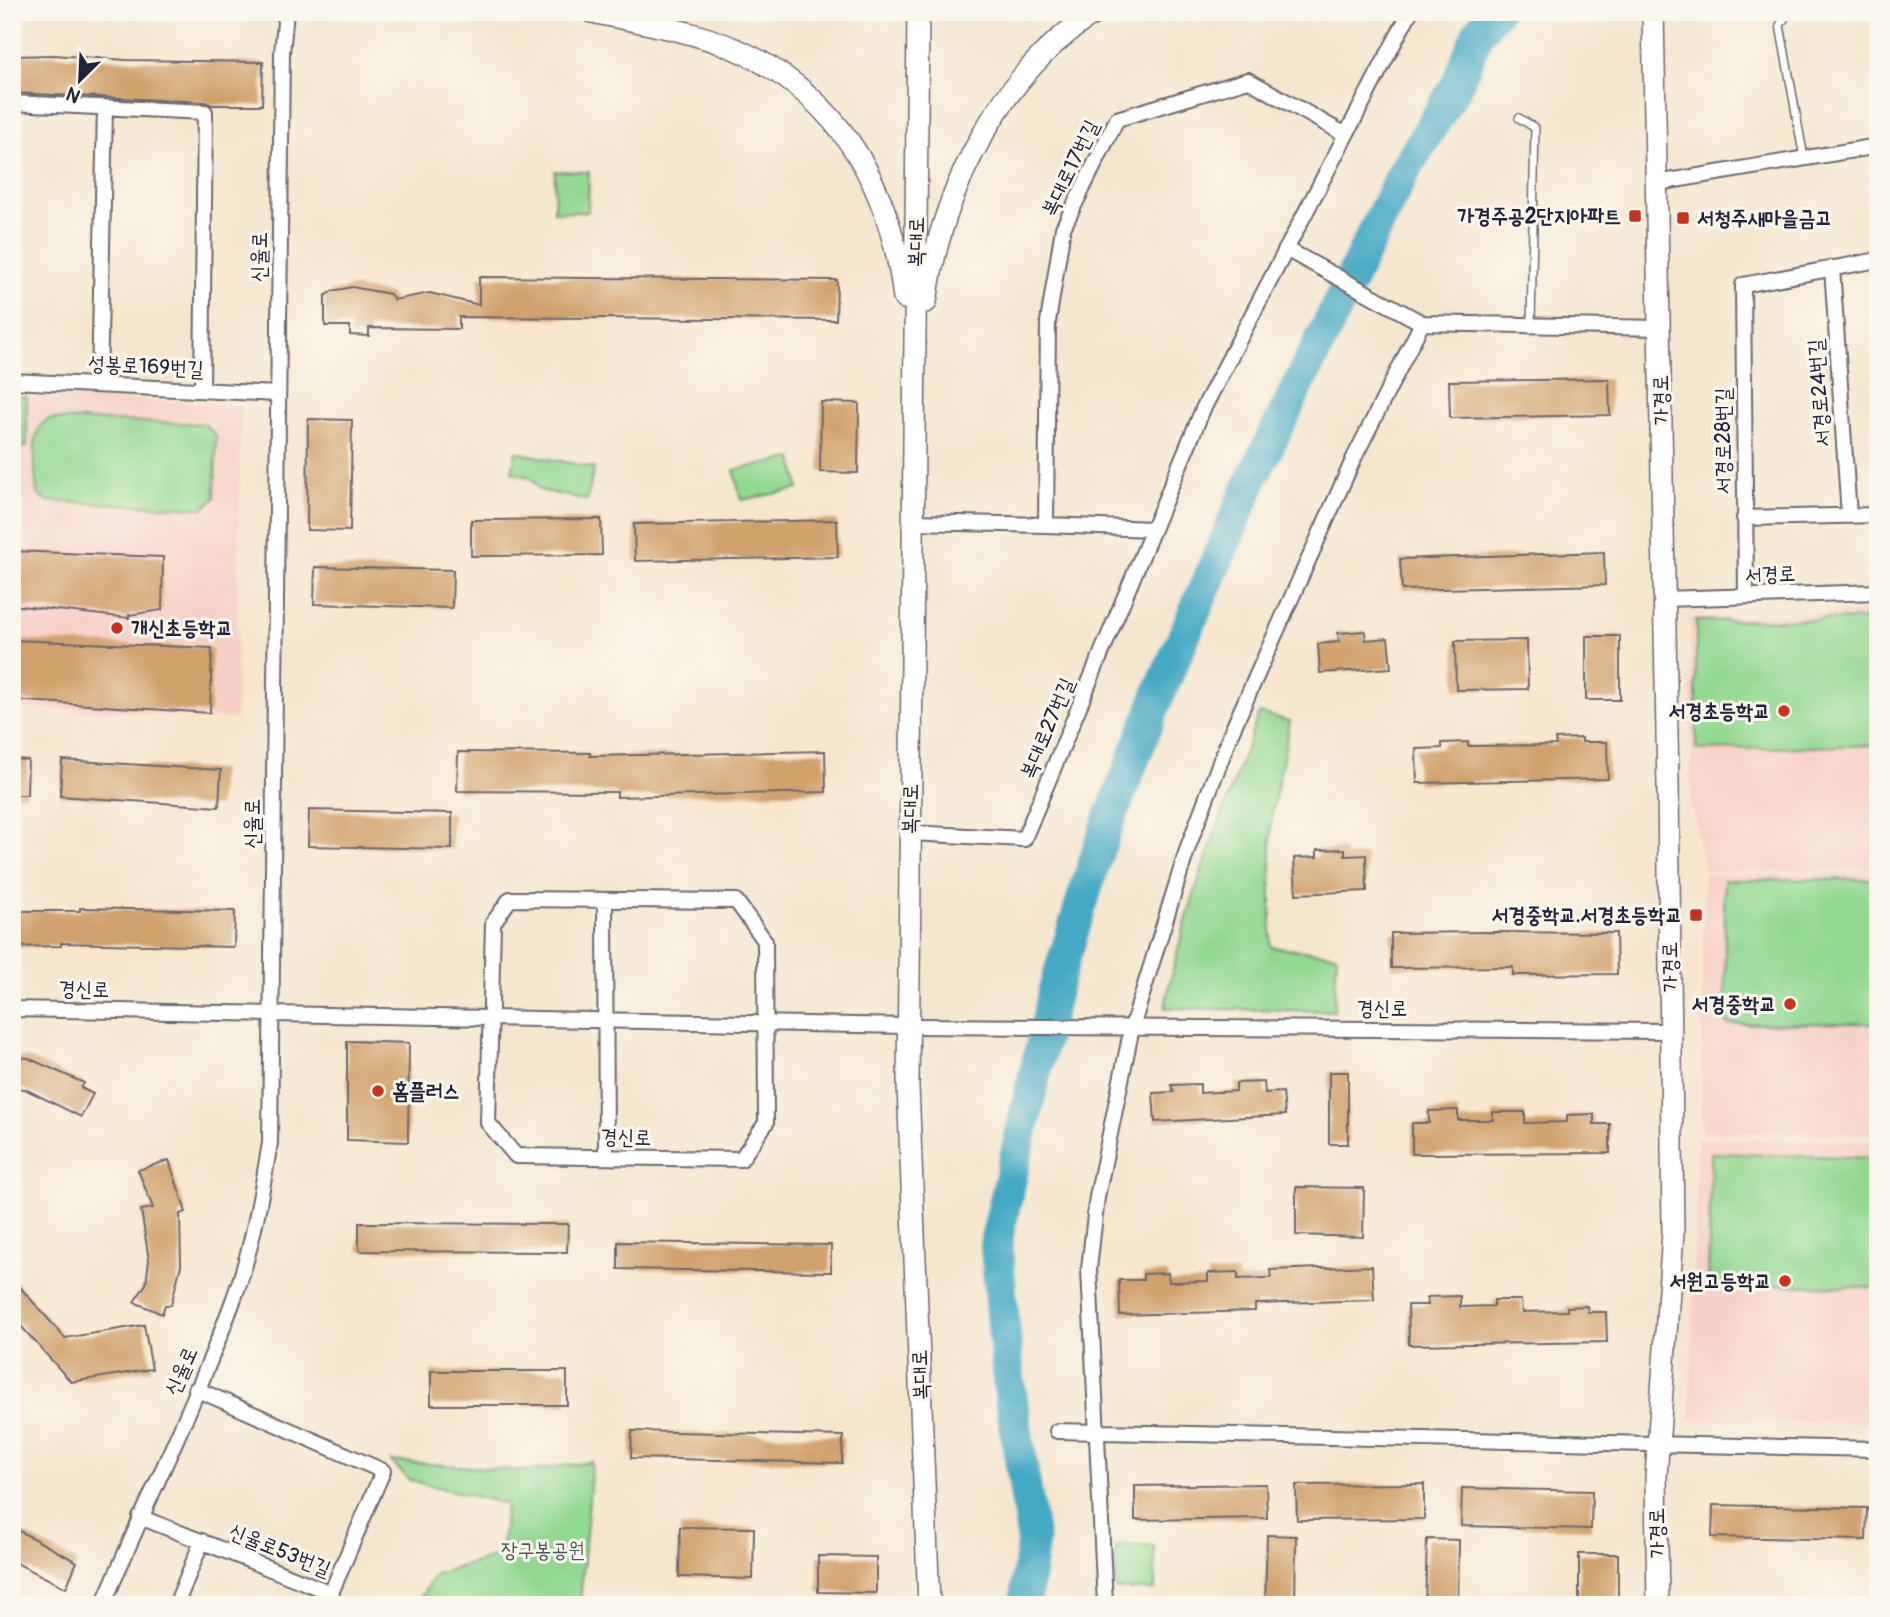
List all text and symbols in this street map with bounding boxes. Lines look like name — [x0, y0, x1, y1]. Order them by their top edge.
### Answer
north arrow — [46, 46, 116, 116]
text: N — [63, 81, 84, 108]
street label: 복대로17번길 — [1036, 116, 1105, 221]
place label: 가경주공2단지아파트 — [1457, 203, 1621, 230]
place label: 서청주새마을금고 — [1697, 205, 1832, 232]
marker: 가경주공2단지아파트 — [1627, 208, 1643, 224]
marker: 서청주새마을금고 — [1675, 210, 1691, 226]
street label: 복대로 — [903, 216, 930, 268]
street label: 신율로 — [246, 231, 273, 283]
street label: 서경로24번길 — [1802, 338, 1837, 448]
street label: 성봉로169번길 — [87, 350, 205, 383]
street label: 가경로 — [1648, 374, 1675, 426]
street label: 서경로28번길 — [1710, 387, 1737, 494]
street label: 서경로 — [1744, 560, 1796, 589]
place label: 개신초등학교 — [131, 615, 232, 642]
marker: 개신초등학교 — [109, 620, 125, 636]
street label: 복대로27번길 — [1014, 673, 1081, 783]
place label: 서경초등학교 — [1669, 698, 1770, 725]
marker: 서경초등학교 — [1776, 703, 1792, 719]
street label: 복대로 — [897, 783, 924, 835]
street label: 신율로 — [239, 799, 266, 849]
place label: 서경중학교.서경초등학교 — [1492, 902, 1682, 929]
marker: 서경중학교.서경초등학교 — [1688, 907, 1704, 923]
street label: 가경로 — [1657, 941, 1684, 993]
street label: 경신로 — [58, 976, 110, 1003]
place label: 서경중학교 — [1692, 991, 1776, 1018]
street label: 경신로 — [1357, 995, 1407, 1022]
marker: 서경중학교 — [1782, 996, 1798, 1012]
place label: 홈플러스 — [392, 1078, 460, 1105]
marker: 홈플러스 — [370, 1083, 386, 1099]
street label: 경신로 — [600, 1124, 652, 1151]
place label: 서원고등학교 — [1670, 1268, 1771, 1295]
marker: 서원고등학교 — [1777, 1273, 1793, 1289]
street label: 신율로 — [159, 1343, 204, 1400]
street label: 복대로 — [906, 1349, 935, 1401]
street label: 가경로 — [1644, 1507, 1671, 1559]
street label: 신율로53번길 — [225, 1518, 335, 1583]
park label: 장구봉공원 — [501, 1537, 585, 1564]

